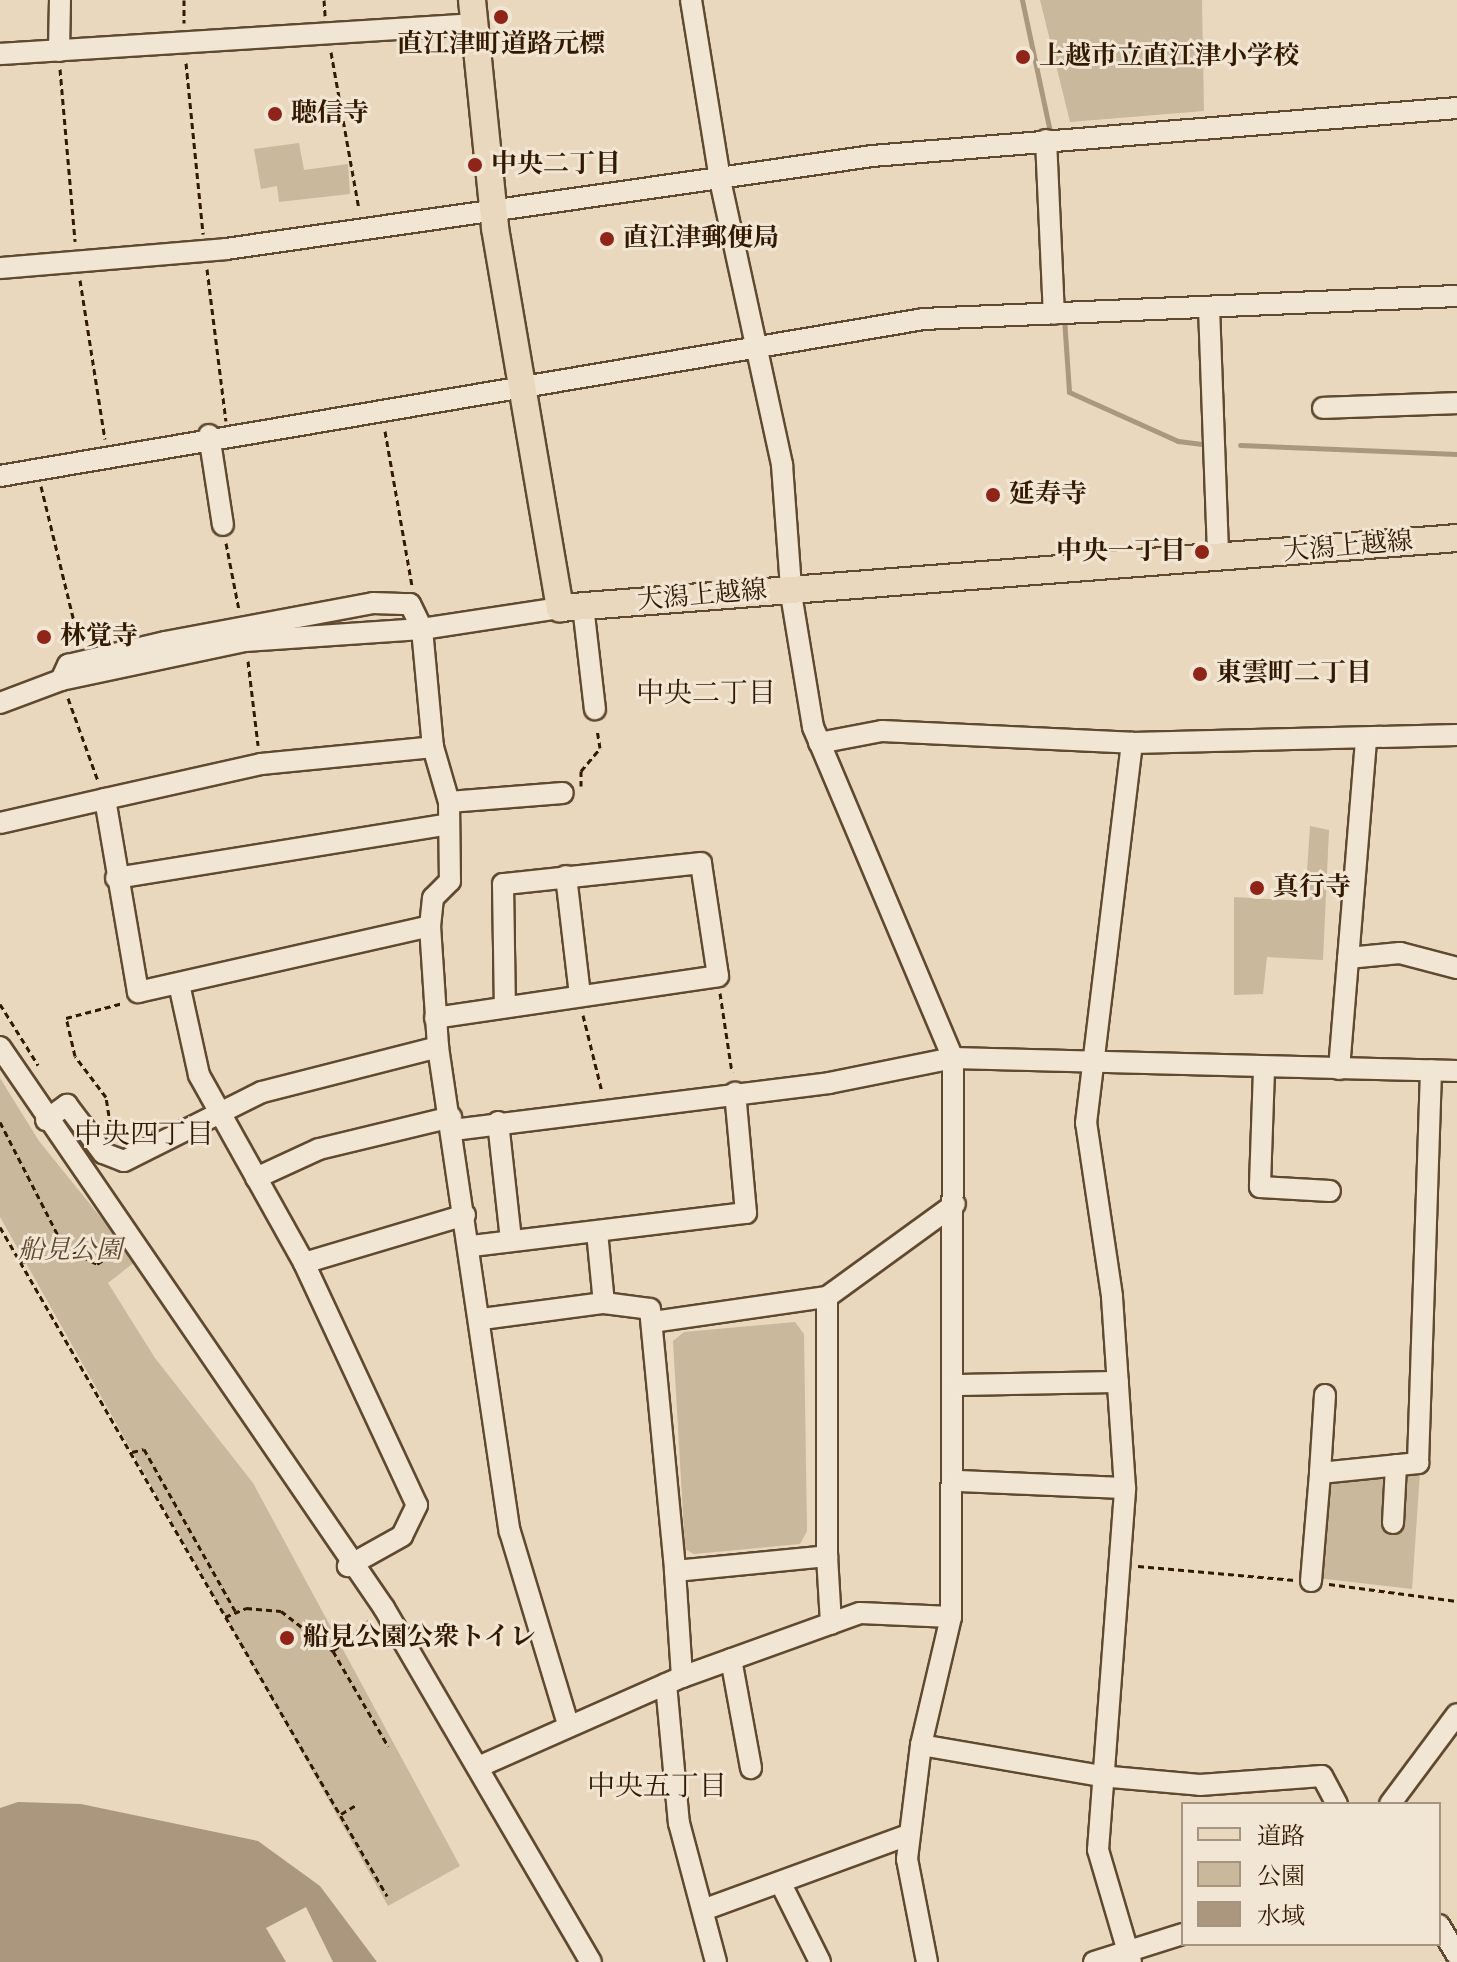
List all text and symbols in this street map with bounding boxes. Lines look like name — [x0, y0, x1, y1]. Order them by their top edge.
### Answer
marker: 直江津町道路元標 — [492, 8, 510, 26]
place label: 直江津町道路元標 — [397, 29, 605, 61]
place label: 上越市立直江津小学校 — [1039, 41, 1299, 73]
marker: 上越市立直江津小学校 — [1014, 48, 1032, 66]
place label: 聴信寺 — [291, 98, 369, 130]
marker: 聴信寺 — [266, 105, 284, 123]
place label: 中央二丁目 — [491, 149, 621, 181]
marker: 中央二丁目 — [466, 156, 484, 174]
place label: 直江津郵便局 — [623, 223, 779, 255]
marker: 直江津郵便局 — [598, 230, 616, 248]
place label: 延寿寺 — [1009, 479, 1087, 511]
marker: 延寿寺 — [984, 486, 1002, 504]
street label: 大潟上越線 — [1282, 526, 1414, 568]
place label: 中央一丁目 — [1056, 536, 1186, 568]
marker: 中央一丁目 — [1193, 543, 1211, 561]
street label: 大潟上越線 — [636, 575, 768, 617]
place label: 林覚寺 — [60, 621, 138, 653]
marker: 林覚寺 — [35, 628, 53, 646]
place label: 東雲町二丁目 — [1216, 658, 1372, 690]
marker: 東雲町二丁目 — [1191, 665, 1209, 683]
district label: 中央二丁目 — [636, 677, 776, 711]
place label: 真行寺 — [1273, 872, 1351, 904]
marker: 真行寺 — [1248, 879, 1266, 897]
district label: 中央四丁目 — [74, 1118, 214, 1152]
park label: 船見公園 — [18, 1235, 122, 1267]
place label: 船見公園公衆トイレ — [303, 1622, 537, 1654]
marker: 船見公園公衆トイレ — [278, 1629, 296, 1647]
district label: 中央五丁目 — [587, 1770, 727, 1804]
legend — [1181, 1802, 1441, 1946]
text: 道路 — [1257, 1821, 1305, 1852]
text: 公園 — [1257, 1861, 1305, 1892]
text: 水域 — [1257, 1901, 1305, 1932]

